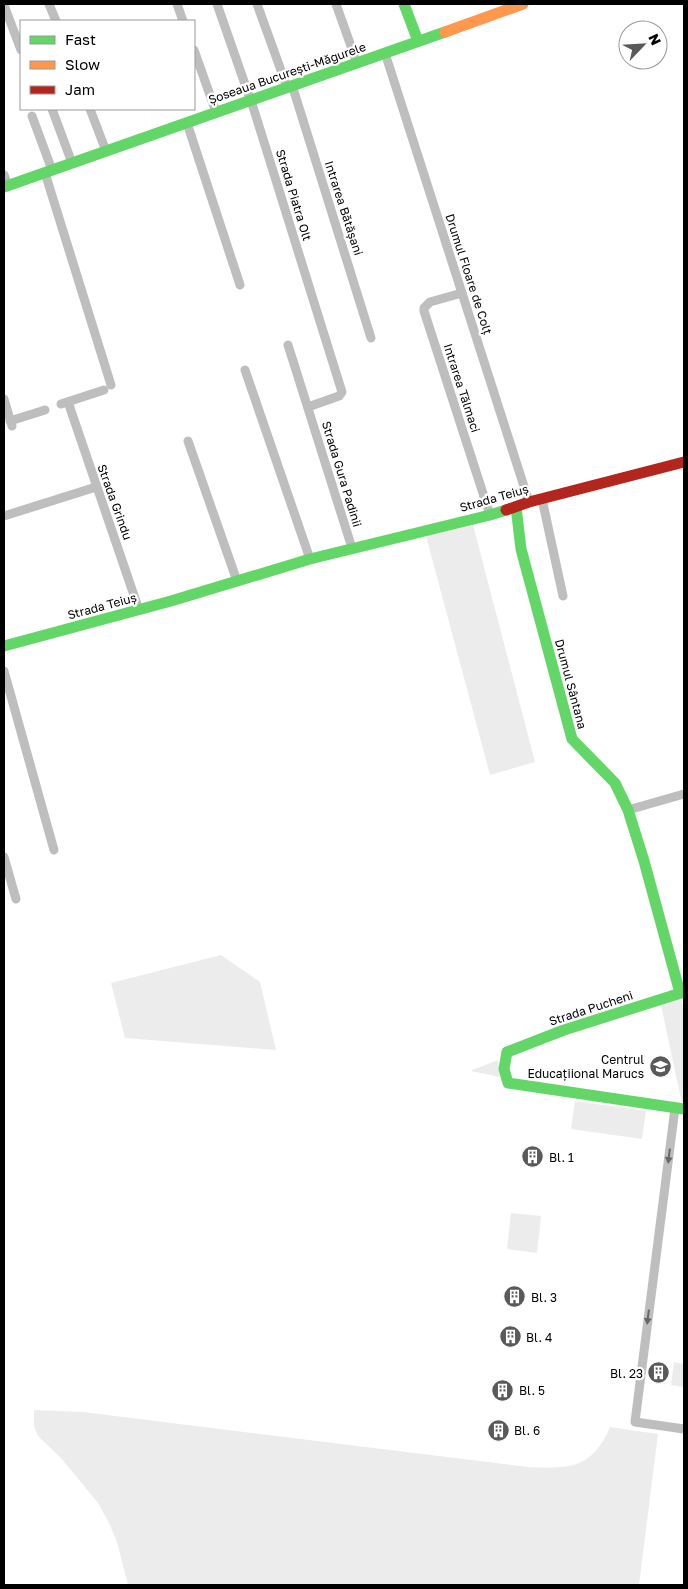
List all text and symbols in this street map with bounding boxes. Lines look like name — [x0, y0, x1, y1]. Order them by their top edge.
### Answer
legend — [20, 20, 195, 110]
north arrow — [618, 20, 668, 70]
text: Fast — [65, 30, 96, 48]
text: N — [645, 31, 665, 48]
street label: Șoseaua București-Măgurele — [206, 39, 368, 107]
text: Slow — [65, 55, 100, 73]
text: Jam — [65, 80, 95, 98]
street label: Strada Piatra Olt — [273, 147, 315, 243]
street label: Intrarea Bătășani — [322, 159, 366, 257]
street label: Drumul Floare de Colț — [442, 212, 496, 336]
street label: Intrarea Tălmaci — [441, 342, 483, 434]
street label: Strada Gura Padinii — [319, 419, 365, 529]
street label: Strada Grindu — [94, 462, 136, 542]
street label: Strada Teiuș — [458, 481, 530, 515]
street label: Strada Teiuș — [66, 590, 138, 622]
street label: Drumul Sântana — [552, 637, 590, 731]
street label: Strada Pucheni — [547, 987, 635, 1029]
place label: Centrul Educațiional Marucs — [527, 1052, 644, 1081]
school or university icon: Centrul Educațiional Marucs — [648, 1054, 672, 1078]
building icon: Bl. 1 — [521, 1145, 545, 1169]
one-way arrow — [665, 1148, 673, 1164]
place label: Bl. 1 — [549, 1150, 574, 1165]
building icon: Bl. 3 — [503, 1285, 527, 1309]
place label: Bl. 3 — [531, 1290, 557, 1305]
one-way arrow — [644, 1309, 652, 1325]
building icon: Bl. 4 — [498, 1325, 522, 1349]
place label: Bl. 4 — [526, 1330, 552, 1345]
building icon: Bl. 23 — [647, 1361, 671, 1385]
place label: Bl. 23 — [610, 1366, 643, 1381]
building icon: Bl. 5 — [491, 1378, 515, 1402]
place label: Bl. 5 — [519, 1383, 545, 1398]
building icon: Bl. 6 — [486, 1418, 510, 1442]
place label: Bl. 6 — [514, 1423, 540, 1438]

